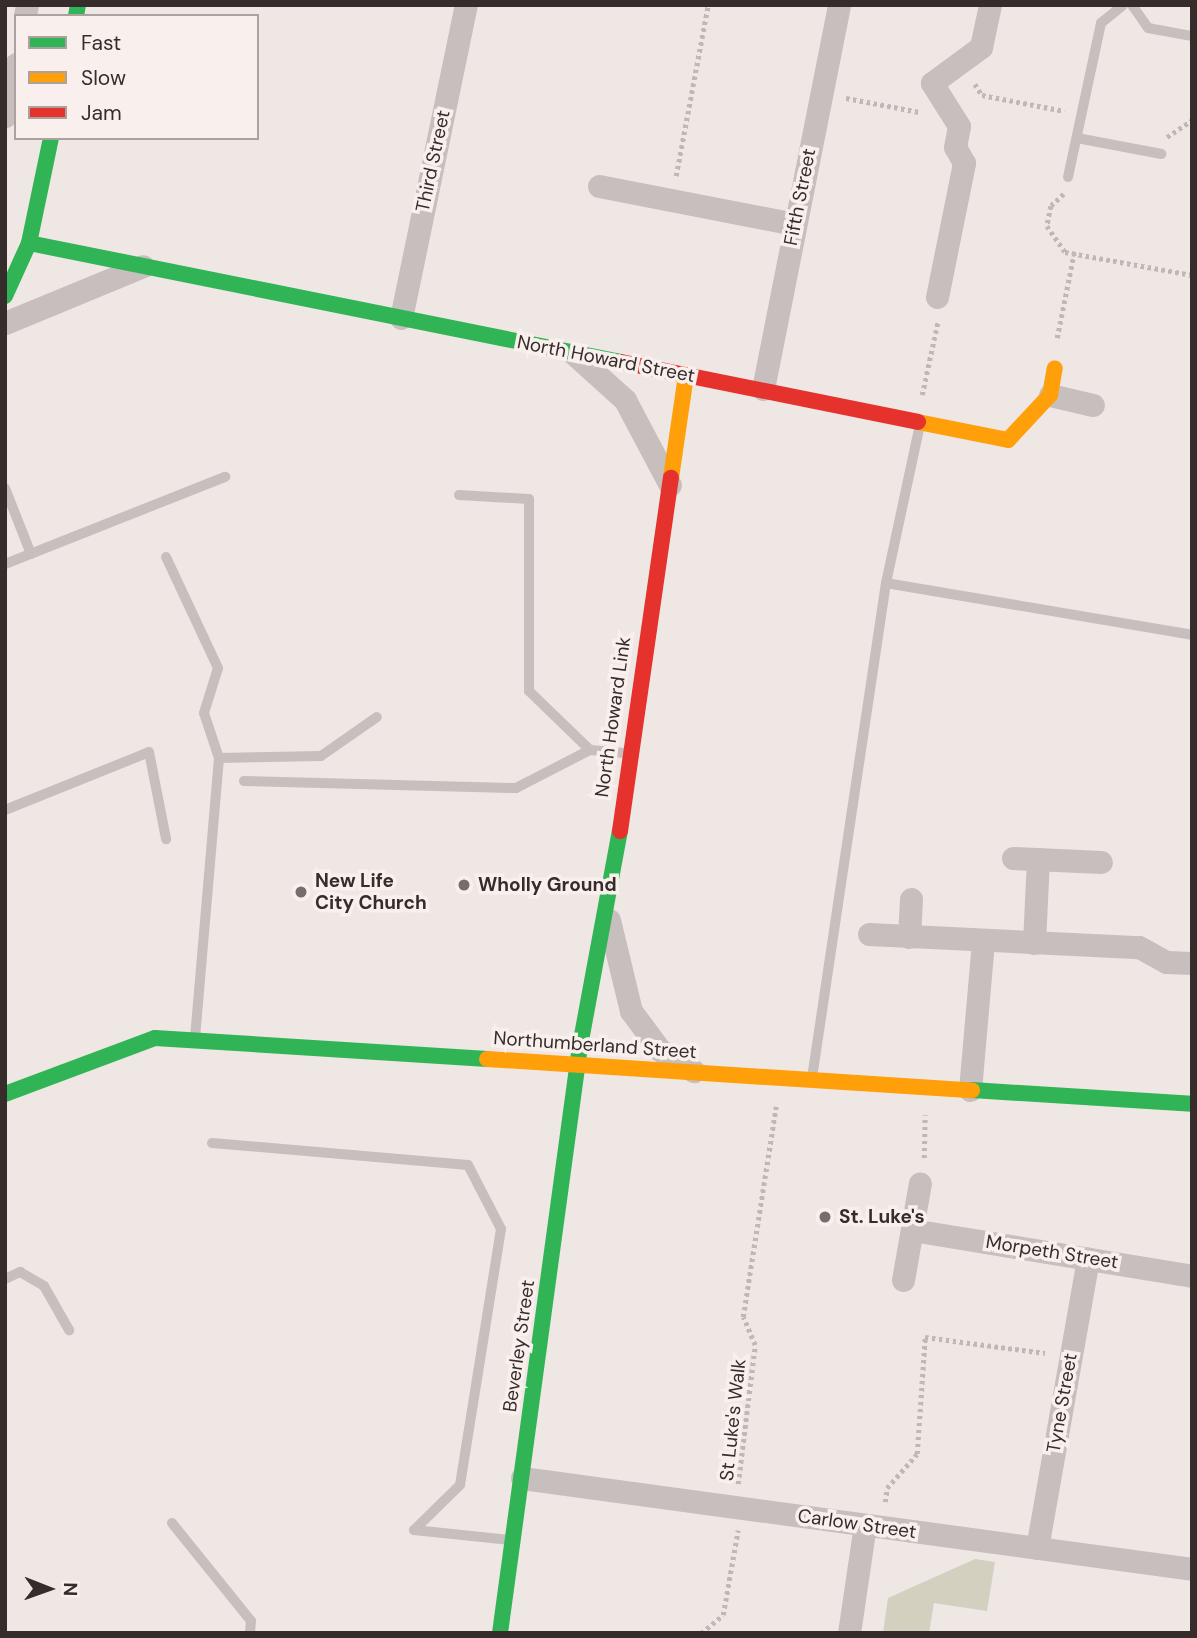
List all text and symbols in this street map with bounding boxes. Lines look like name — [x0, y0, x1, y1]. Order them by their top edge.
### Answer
legend — [14, 14, 259, 140]
text: Fast — [81, 29, 121, 57]
text: Slow — [81, 64, 126, 92]
text: Jam — [81, 99, 122, 127]
street label: Third Street — [411, 108, 455, 214]
street label: Fifth Street — [779, 147, 821, 247]
street label: North Howard Street — [515, 331, 697, 387]
street label: North Howard Link — [590, 635, 636, 799]
place label: New Life City Church — [315, 870, 427, 914]
place label: Wholly Ground — [478, 874, 617, 896]
marker: Wholly Ground — [456, 877, 472, 893]
marker: New Life City Church — [293, 884, 309, 900]
street label: Northumberland Street — [493, 1027, 697, 1063]
place label: St. Luke's — [839, 1206, 925, 1228]
marker: St. Luke's — [817, 1209, 833, 1225]
street label: Morpeth Street — [984, 1230, 1120, 1274]
street label: Beverley Street — [498, 1278, 540, 1414]
street label: Tyne Street — [1042, 1351, 1082, 1455]
street label: St Luke's Walk — [715, 1358, 751, 1482]
street label: Carlow Street — [796, 1504, 918, 1544]
north arrow — [14, 1554, 84, 1624]
text: N — [58, 1582, 83, 1597]

